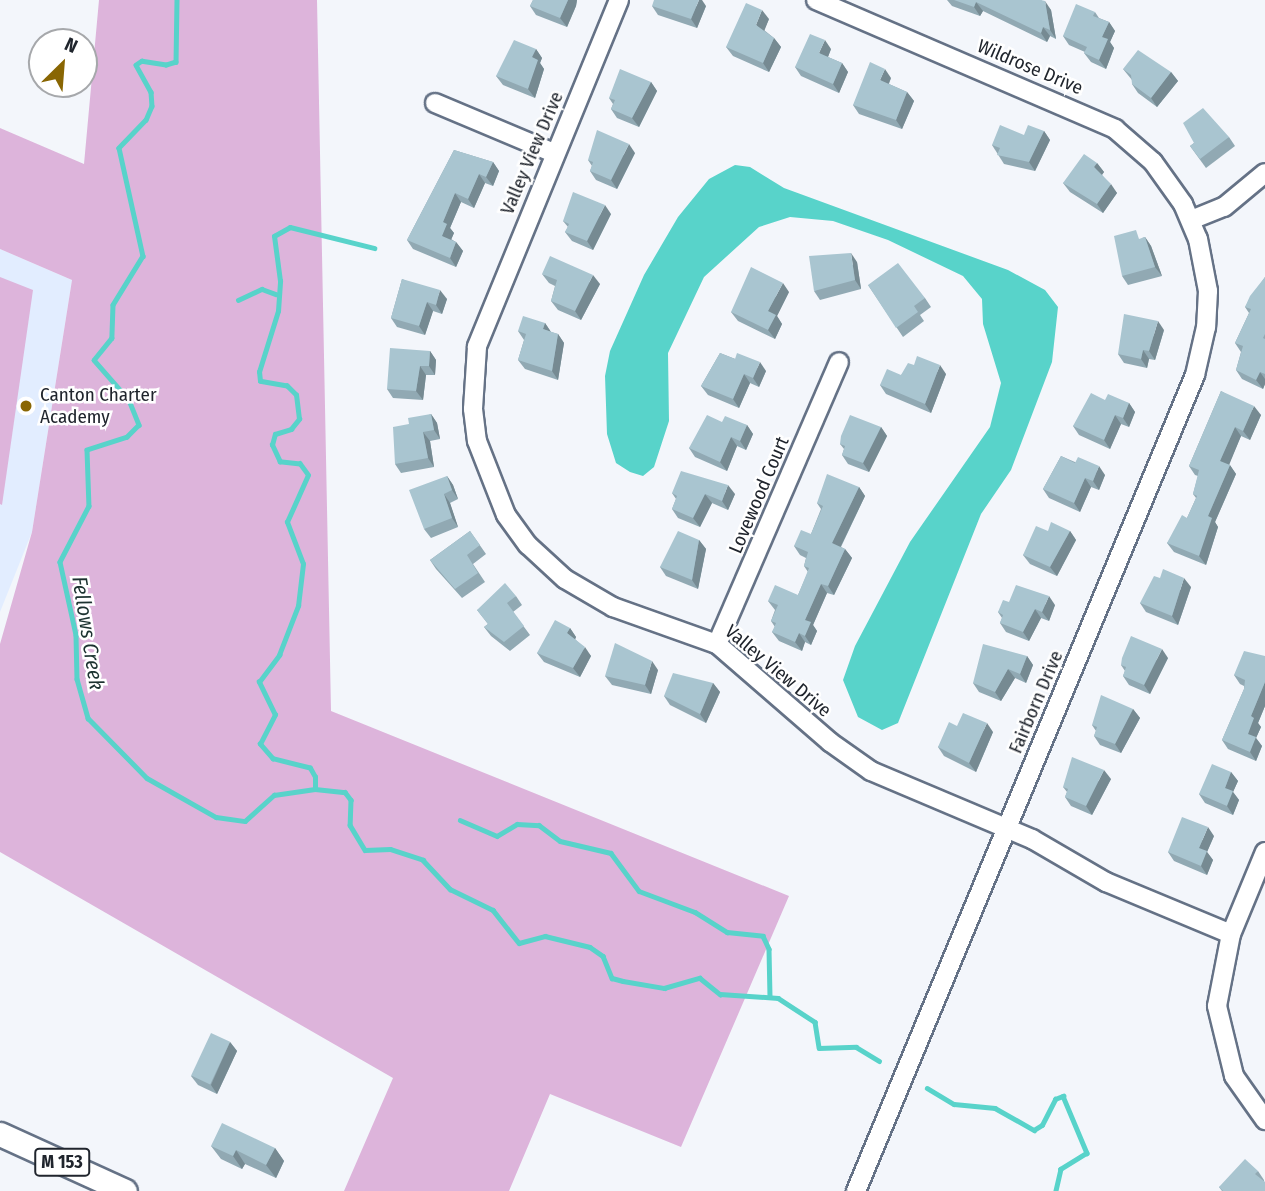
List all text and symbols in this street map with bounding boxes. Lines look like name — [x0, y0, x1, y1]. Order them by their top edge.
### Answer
north arrow — [28, 28, 98, 98]
text: N — [61, 32, 81, 58]
street label: Wildrose Drive — [974, 35, 1086, 99]
street label: Valley View Drive — [496, 88, 568, 218]
place label: Canton Charter Academy — [40, 384, 157, 428]
marker: Canton Charter Academy — [18, 398, 34, 414]
street label: Lovewood Court — [724, 433, 794, 557]
water label: Fellows Creek — [67, 574, 109, 692]
street label: Valley View Drive — [720, 620, 836, 722]
street label: Fairborn Drive — [1004, 647, 1068, 757]
road number: M 153 — [34, 1148, 90, 1176]

